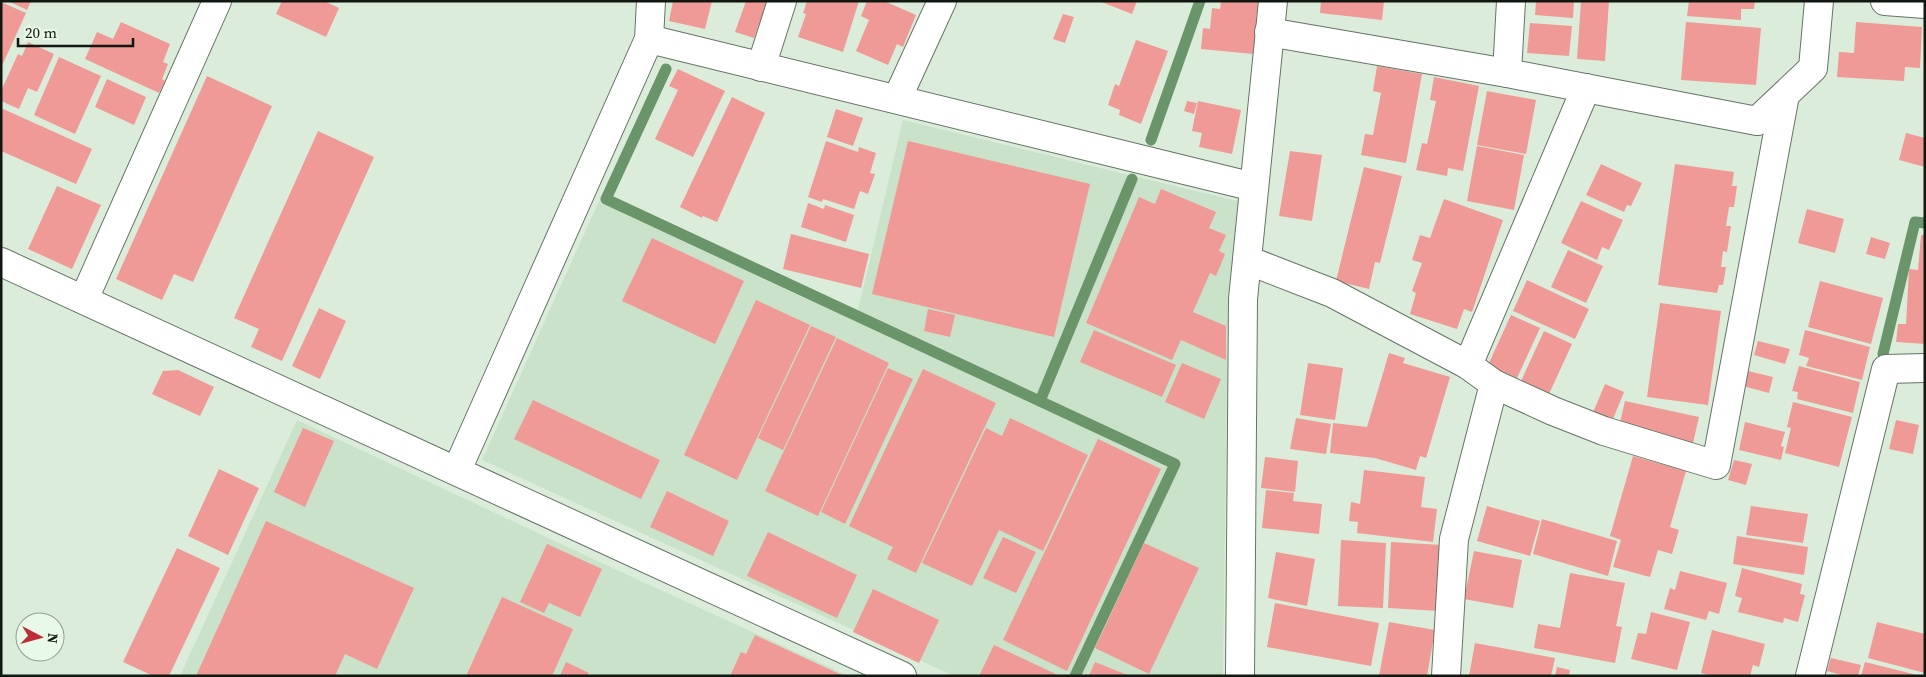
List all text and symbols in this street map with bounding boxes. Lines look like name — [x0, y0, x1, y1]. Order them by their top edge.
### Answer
scale bar — [18, 15, 132, 47]
text: 20 m — [25, 22, 57, 43]
north arrow — [15, 612, 65, 662]
text: N — [42, 632, 63, 644]

